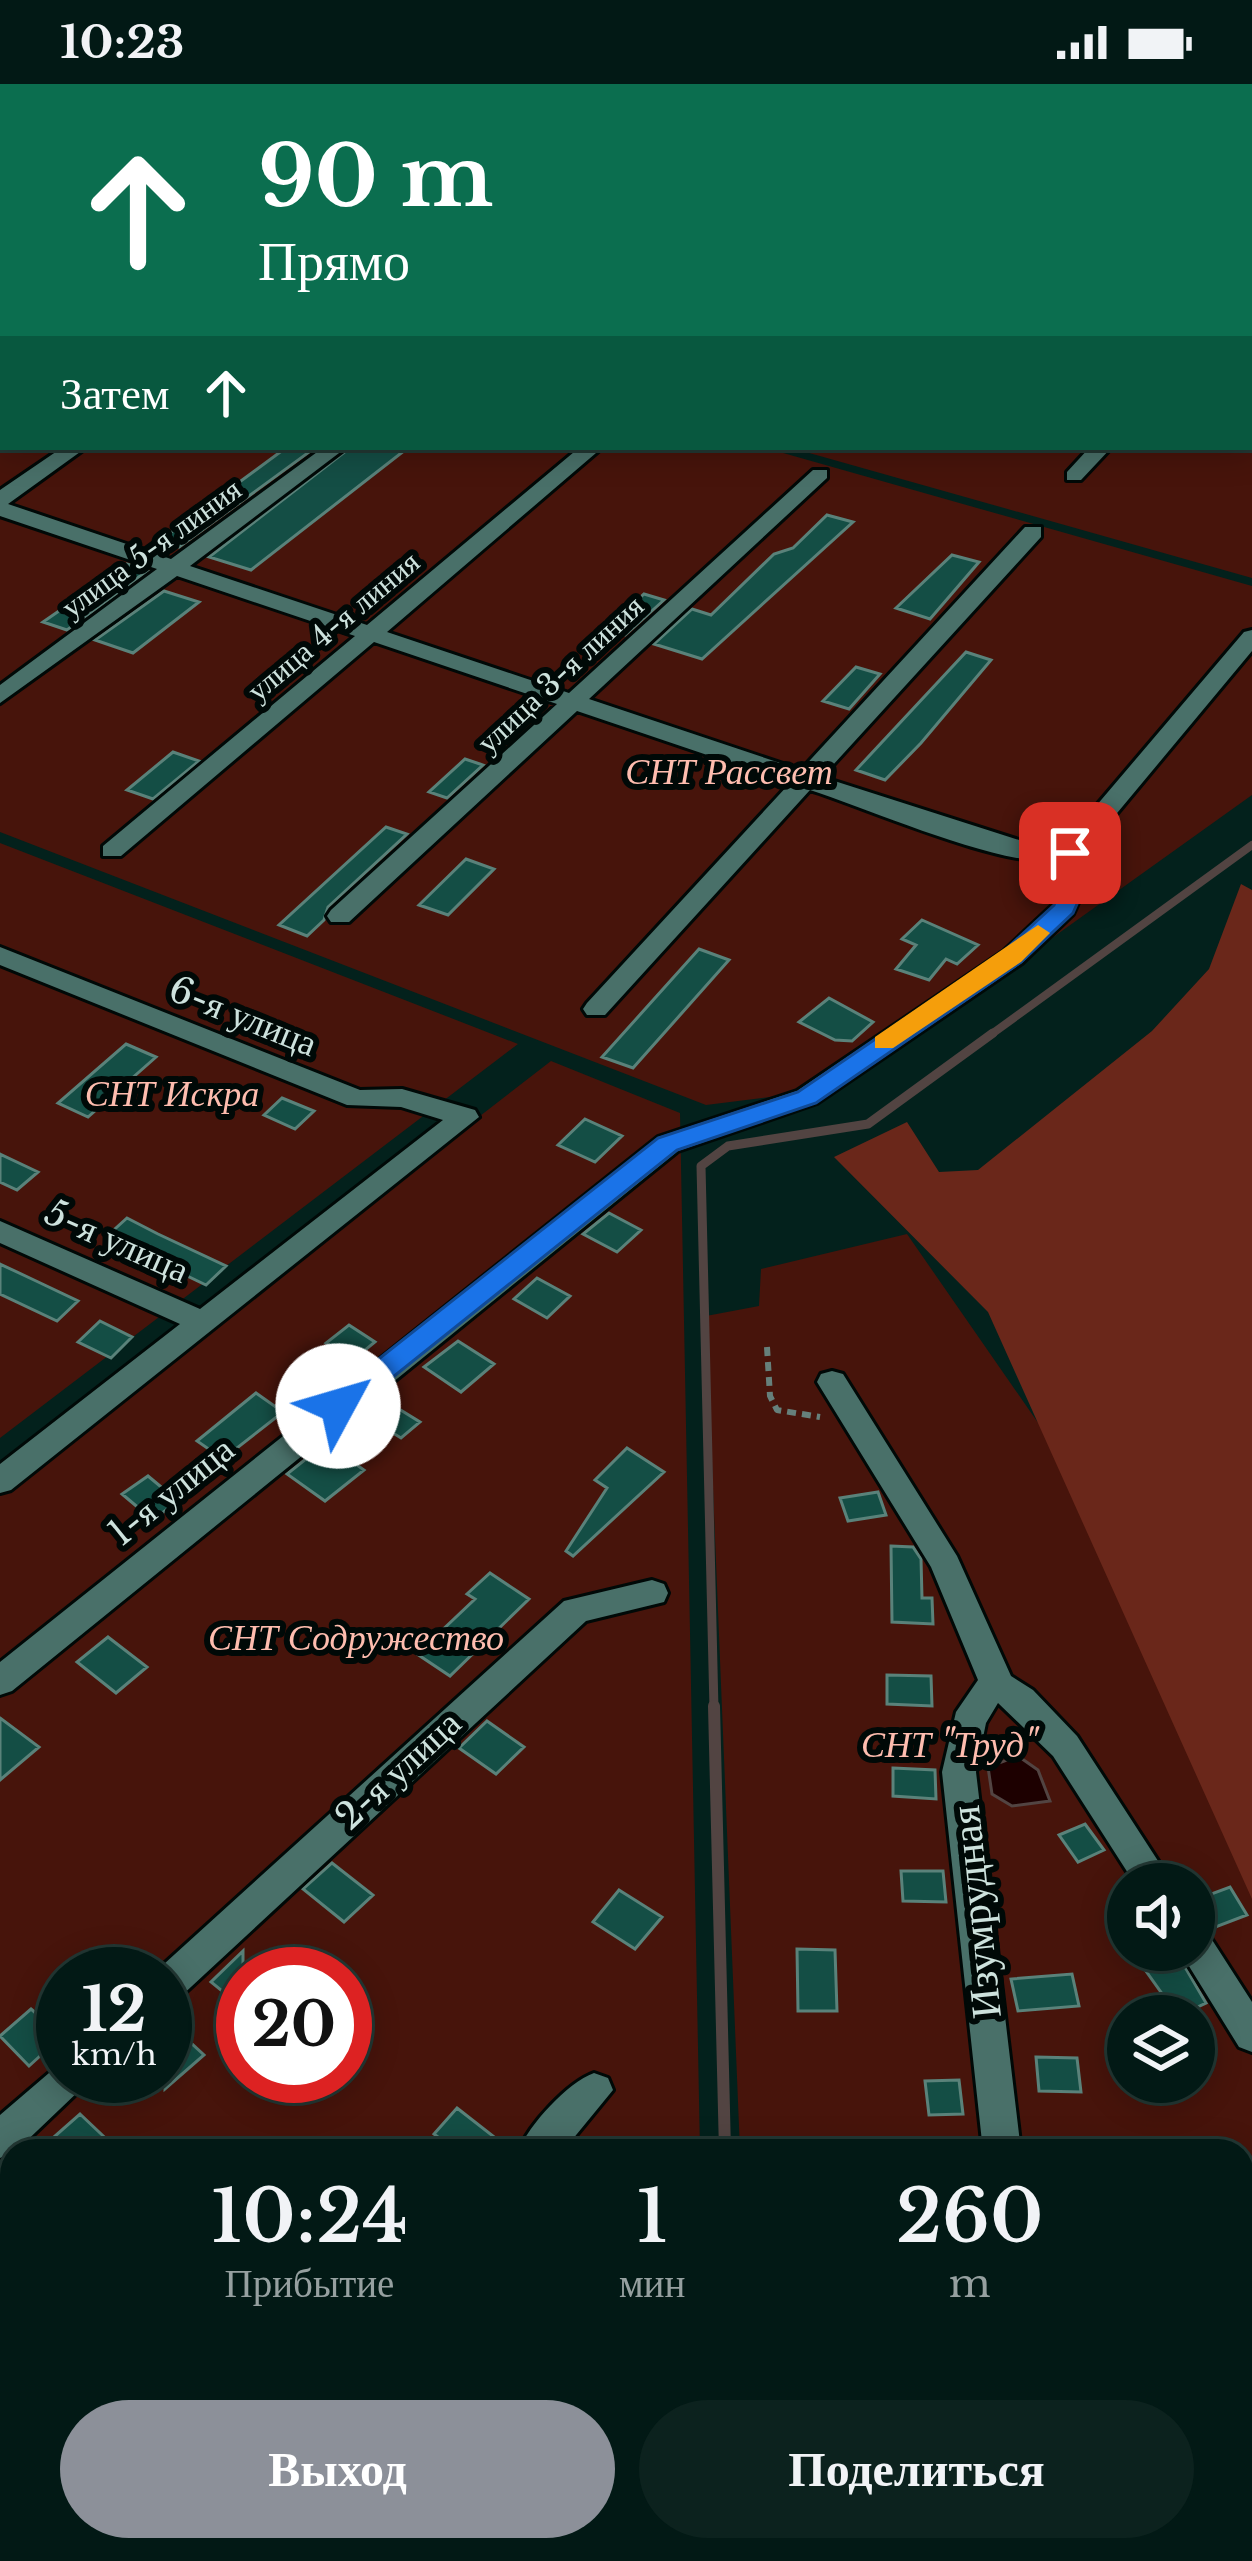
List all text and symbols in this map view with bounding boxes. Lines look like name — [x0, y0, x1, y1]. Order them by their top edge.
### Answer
text: 10:23 — [60, 14, 184, 70]
text: 90 m — [258, 125, 493, 229]
icon: ahead — [60, 132, 216, 288]
text: Прямо — [258, 228, 410, 295]
icon: ahead — [193, 360, 259, 426]
text: Затем — [60, 365, 169, 421]
street label: улица 5-я линия — [54, 470, 248, 626]
street label: улица 4-я линия — [239, 543, 427, 709]
street label: улица 3-я линия — [469, 587, 651, 761]
park label: СНТ Рассвет — [625, 749, 833, 794]
pin — [1019, 802, 1121, 904]
icon: arrive — [1037, 820, 1103, 886]
street label: 6-я улица — [162, 966, 324, 1066]
park label: СНТ Искра — [85, 1071, 259, 1116]
street label: 5-я улица — [38, 1189, 196, 1293]
position arrow — [275, 1343, 401, 1469]
street label: 1-я улица — [99, 1427, 243, 1555]
park label: СНТ Содружество — [208, 1615, 504, 1660]
street label: 2-я улица — [326, 1701, 470, 1839]
park label: СНТ "Труд" — [861, 1722, 1040, 1767]
street label: Изумрудная — [938, 1803, 1012, 2021]
map controls — [1107, 1863, 1215, 2103]
button: sound — [1107, 1863, 1215, 1971]
speed limit sign: 20 — [216, 1947, 372, 2103]
text: 12 — [81, 1973, 147, 2047]
button: layers — [1107, 1995, 1215, 2103]
text: km/h — [71, 2036, 157, 2073]
text: 10:24 — [211, 2172, 408, 2261]
text: 1 — [636, 2172, 668, 2261]
text: 260 — [896, 2172, 1043, 2261]
text: Прибытие — [225, 2259, 394, 2308]
text: мин — [619, 2259, 685, 2308]
text: m — [949, 2259, 991, 2308]
button: Выход — [60, 2400, 615, 2538]
button: Поделиться — [639, 2400, 1194, 2538]

